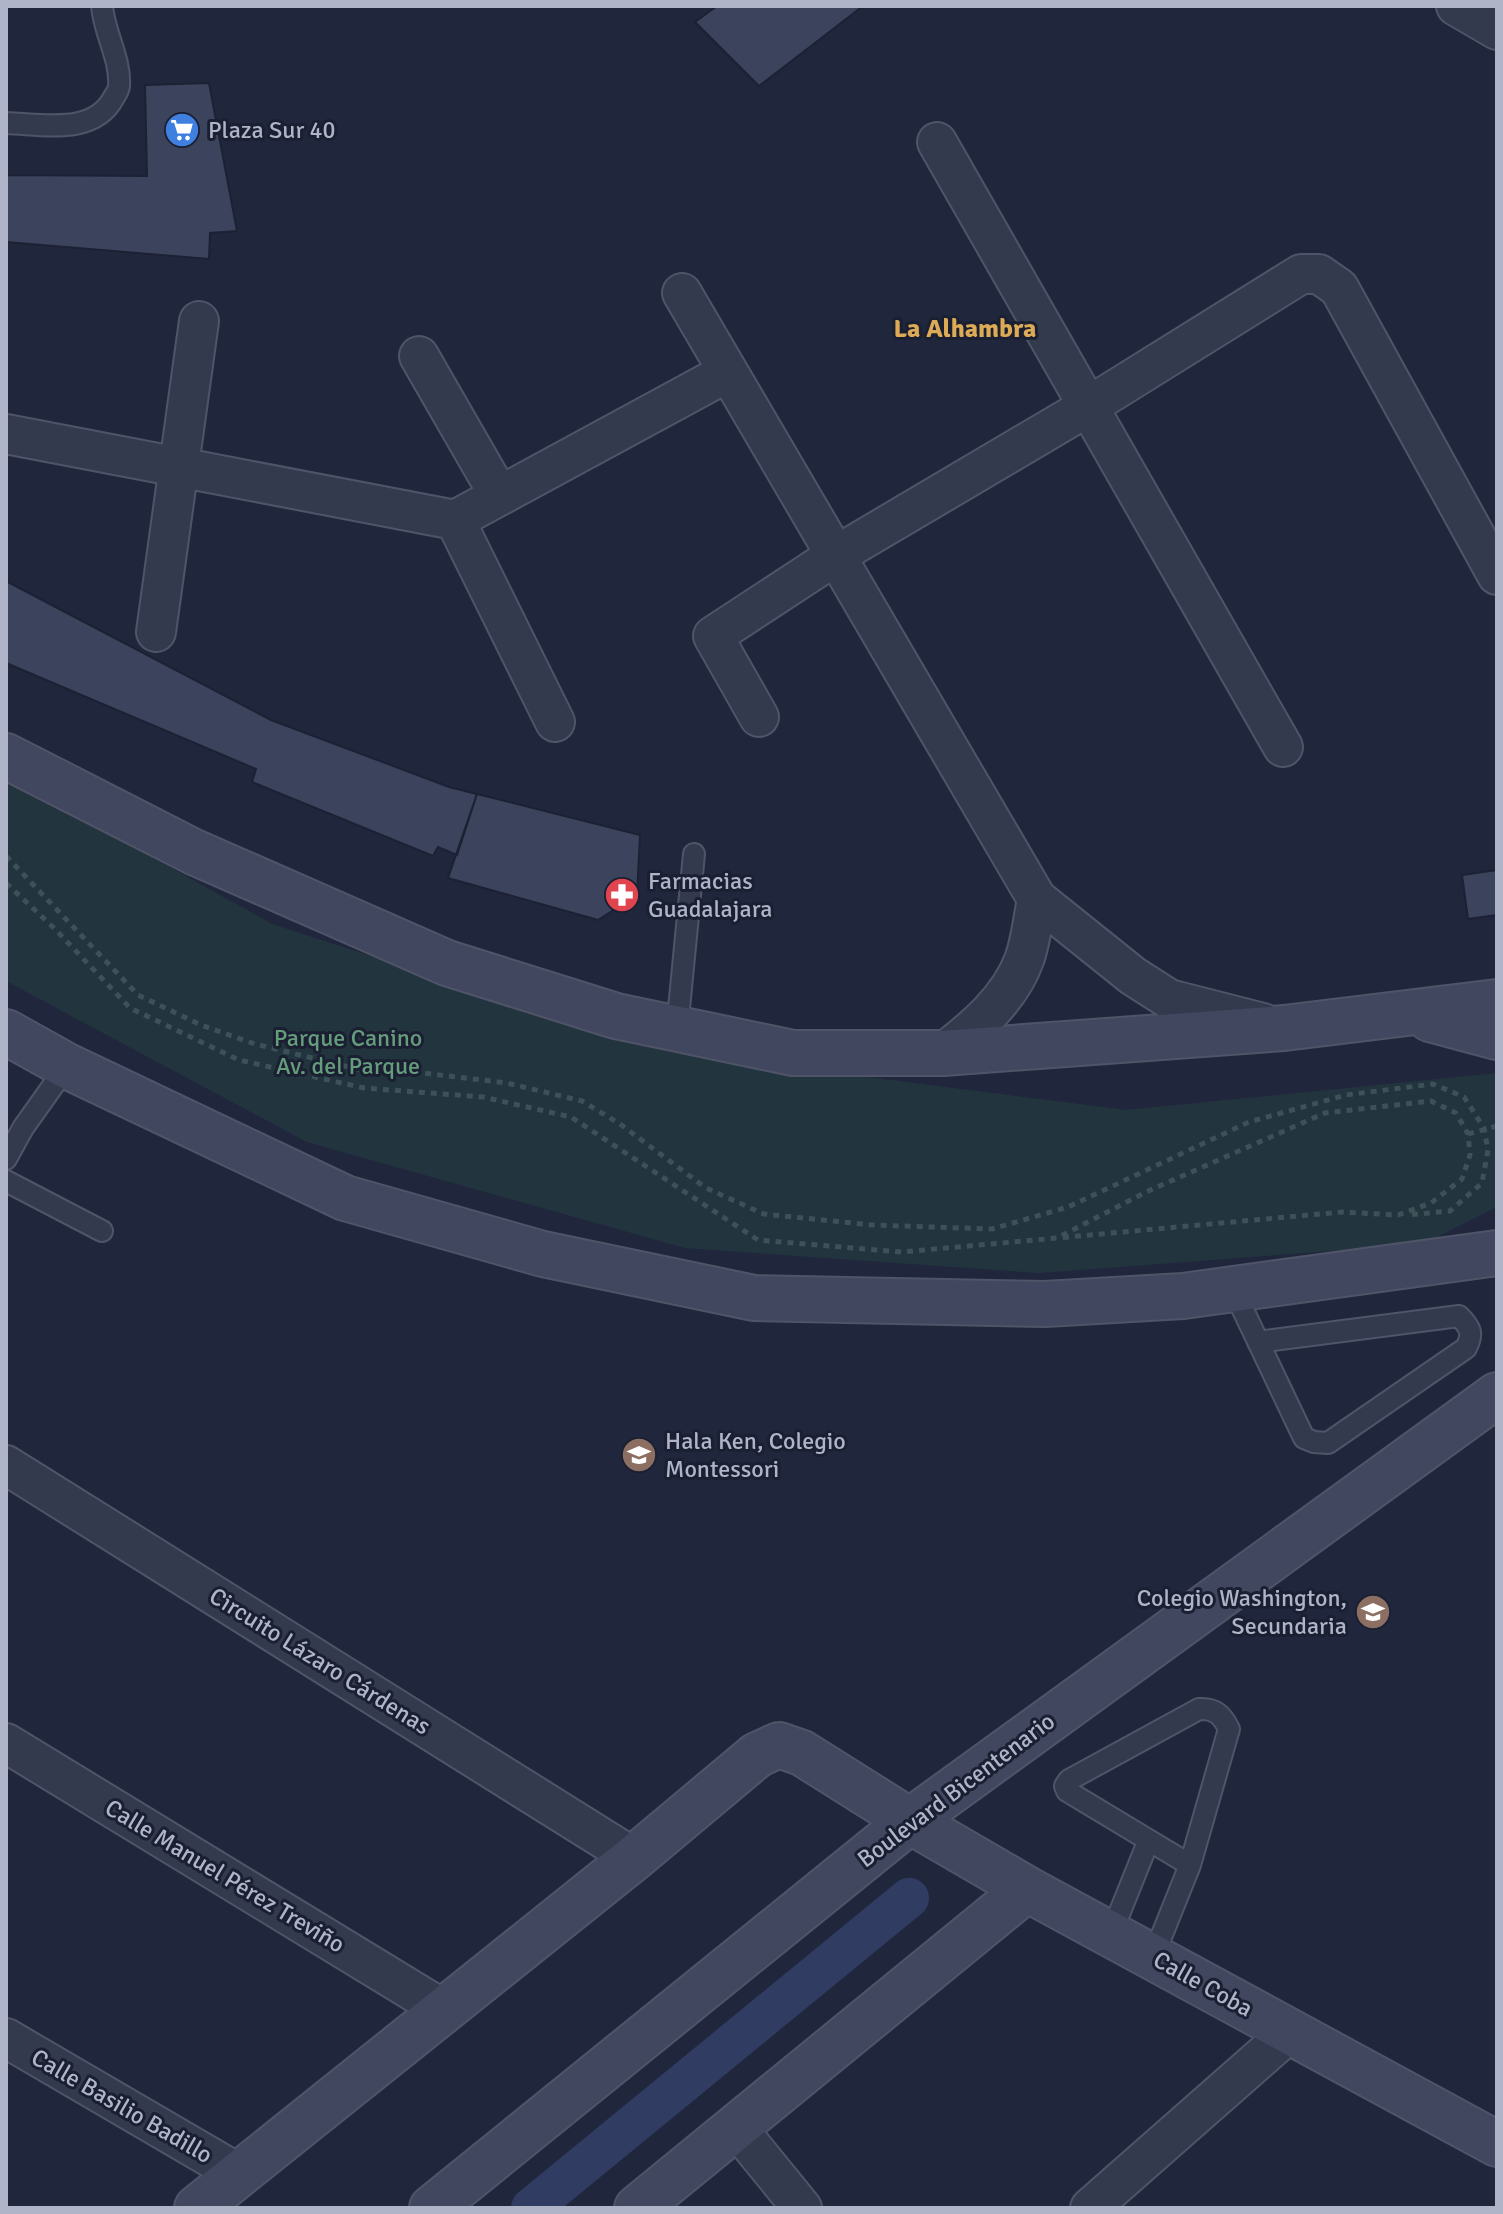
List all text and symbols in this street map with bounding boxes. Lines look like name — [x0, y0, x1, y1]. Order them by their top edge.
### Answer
supermarket icon: Plaza Sur 40 — [163, 111, 201, 149]
place label: Plaza Sur 40 — [208, 115, 336, 145]
district label: La Alhambra — [894, 313, 1036, 345]
place label: Farmacias Guadalajara — [648, 866, 773, 924]
pharmacy icon: Farmacias Guadalajara — [603, 876, 641, 914]
park label: Parque Canino Av. del Parque — [274, 1023, 422, 1081]
place label: Hala Ken, Colegio Montessori — [665, 1426, 846, 1484]
school or university icon: Hala Ken, Colegio Montessori — [620, 1436, 658, 1474]
street label: Circuito Lázaro Cárdenas — [204, 1581, 436, 1741]
place label: Colegio Washington, Secundaria — [1137, 1583, 1347, 1641]
school or university icon: Colegio Washington, Secundaria — [1354, 1593, 1392, 1631]
street label: Boulevard Bicentenario — [851, 1706, 1061, 1874]
street label: Calle Manuel Pérez Treviño — [100, 1793, 350, 1959]
street label: Calle Coba — [1148, 1944, 1258, 2024]
street label: Calle Basilio Badillo — [26, 2042, 218, 2170]

